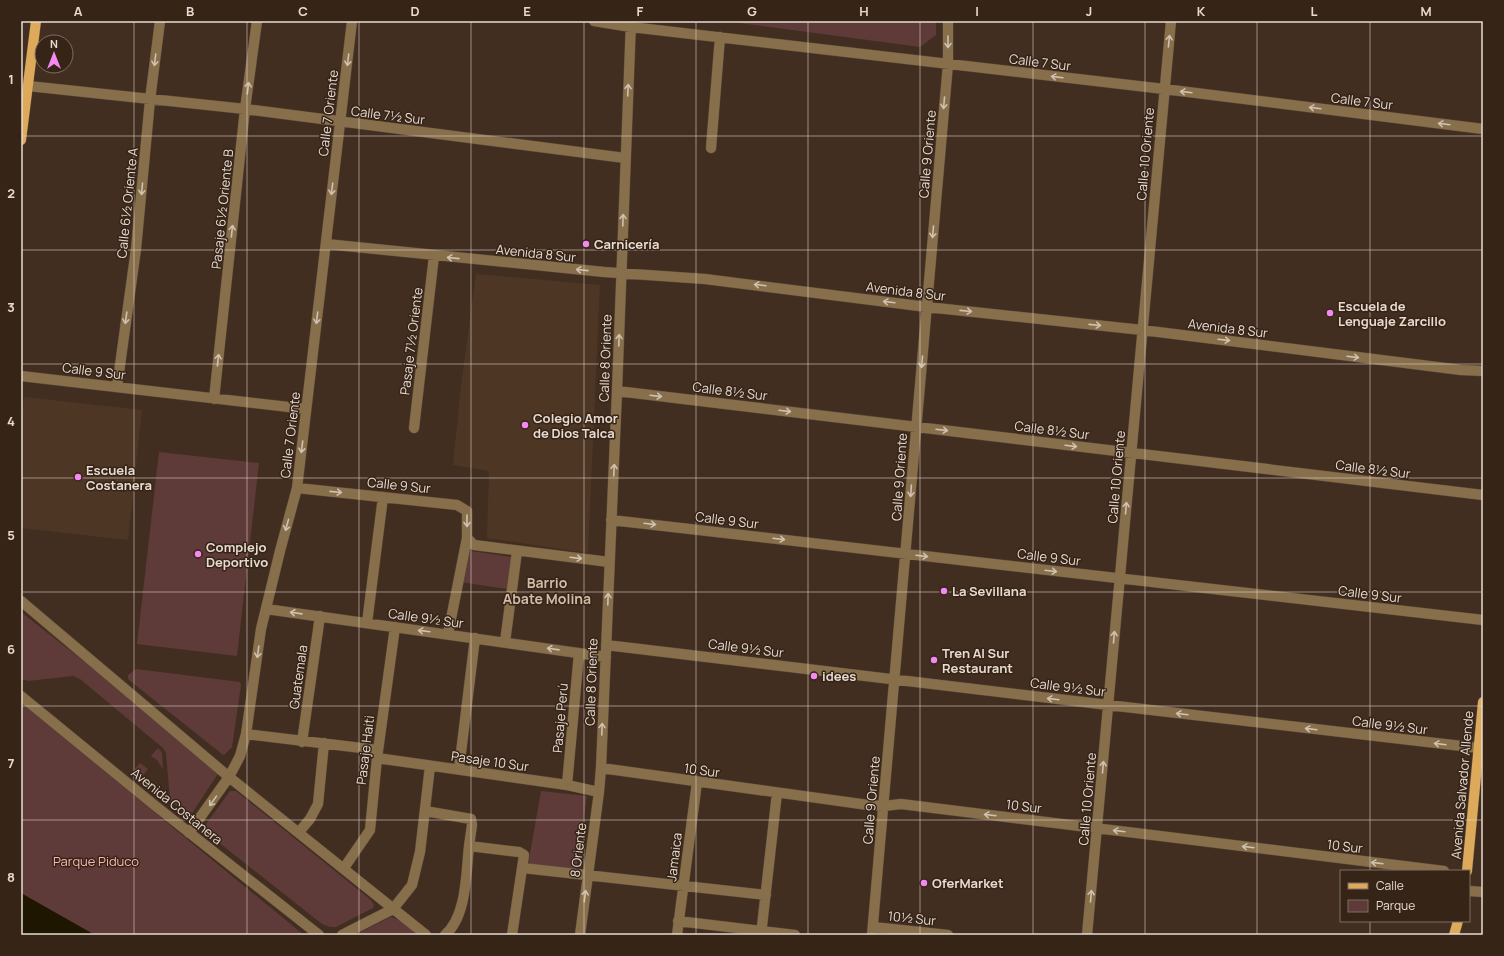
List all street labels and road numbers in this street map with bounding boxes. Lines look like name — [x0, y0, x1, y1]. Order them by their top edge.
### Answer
street label: Calle 7 Sur — [1008, 49, 1072, 75]
street label: Calle 7 Oriente — [314, 68, 342, 157]
street label: Calle 7 Sur — [1330, 88, 1394, 114]
street label: Calle 7½ Sur — [350, 102, 426, 129]
street label: Calle 10 Oriente — [1132, 106, 1158, 201]
street label: Calle 9 Oriente — [914, 109, 940, 199]
street label: Calle 6½ Oriente A — [112, 147, 142, 259]
street label: Pasaje 6½ Oriente B — [207, 148, 237, 270]
street label: Avenida 8 Sur — [495, 240, 577, 266]
street label: Avenida 8 Sur — [865, 277, 947, 305]
street label: Pasaje 7½ Oriente — [395, 286, 427, 396]
street label: Calle 8 Oriente — [594, 313, 616, 402]
street label: Avenida 8 Sur — [1187, 314, 1269, 342]
street label: Calle 9 Sur — [61, 358, 127, 384]
street label: Calle 8½ Sur — [691, 377, 769, 405]
street label: Calle 7 Oriente — [276, 390, 304, 479]
street label: Calle 8½ Sur — [1013, 416, 1091, 444]
street label: Calle 10 Oriente — [1103, 429, 1129, 524]
street label: Calle 9 Oriente — [887, 432, 911, 522]
street label: Calle 8½ Sur — [1334, 455, 1412, 483]
street label: Calle 9 Sur — [366, 473, 432, 497]
street label: Calle 9 Sur — [694, 507, 760, 533]
street label: Calle 9 Sur — [1016, 544, 1082, 570]
street label: Calle 9 Sur — [1337, 581, 1403, 607]
street label: Calle 9½ Sur — [387, 604, 465, 632]
street label: Calle 9½ Sur — [707, 634, 785, 662]
street label: Calle 8 Oriente — [580, 637, 602, 726]
street label: Guatemala — [285, 644, 311, 710]
street label: Calle 9½ Sur — [1029, 673, 1107, 701]
street label: Pasaje Perú — [548, 682, 572, 754]
street label: Avenida Salvador Allende — [1447, 710, 1477, 860]
street label: Calle 9½ Sur — [1351, 711, 1429, 739]
street label: Pasaje Haiti — [352, 714, 378, 786]
street label: Pasaje 10 Sur — [450, 747, 530, 775]
street label: Calle 10 Oriente — [1074, 751, 1100, 846]
street label: Calle 9 Oriente — [858, 755, 884, 845]
street label: 10 Sur — [683, 759, 721, 781]
street label: Avenida Costanera — [127, 763, 227, 849]
street label: 10 Sur — [1005, 795, 1043, 817]
street label: 8 Oriente — [566, 821, 590, 878]
street label: Jamaica — [662, 832, 686, 882]
street label: 10 Sur — [1326, 835, 1364, 857]
street label: 10½ Sur — [887, 907, 937, 930]

